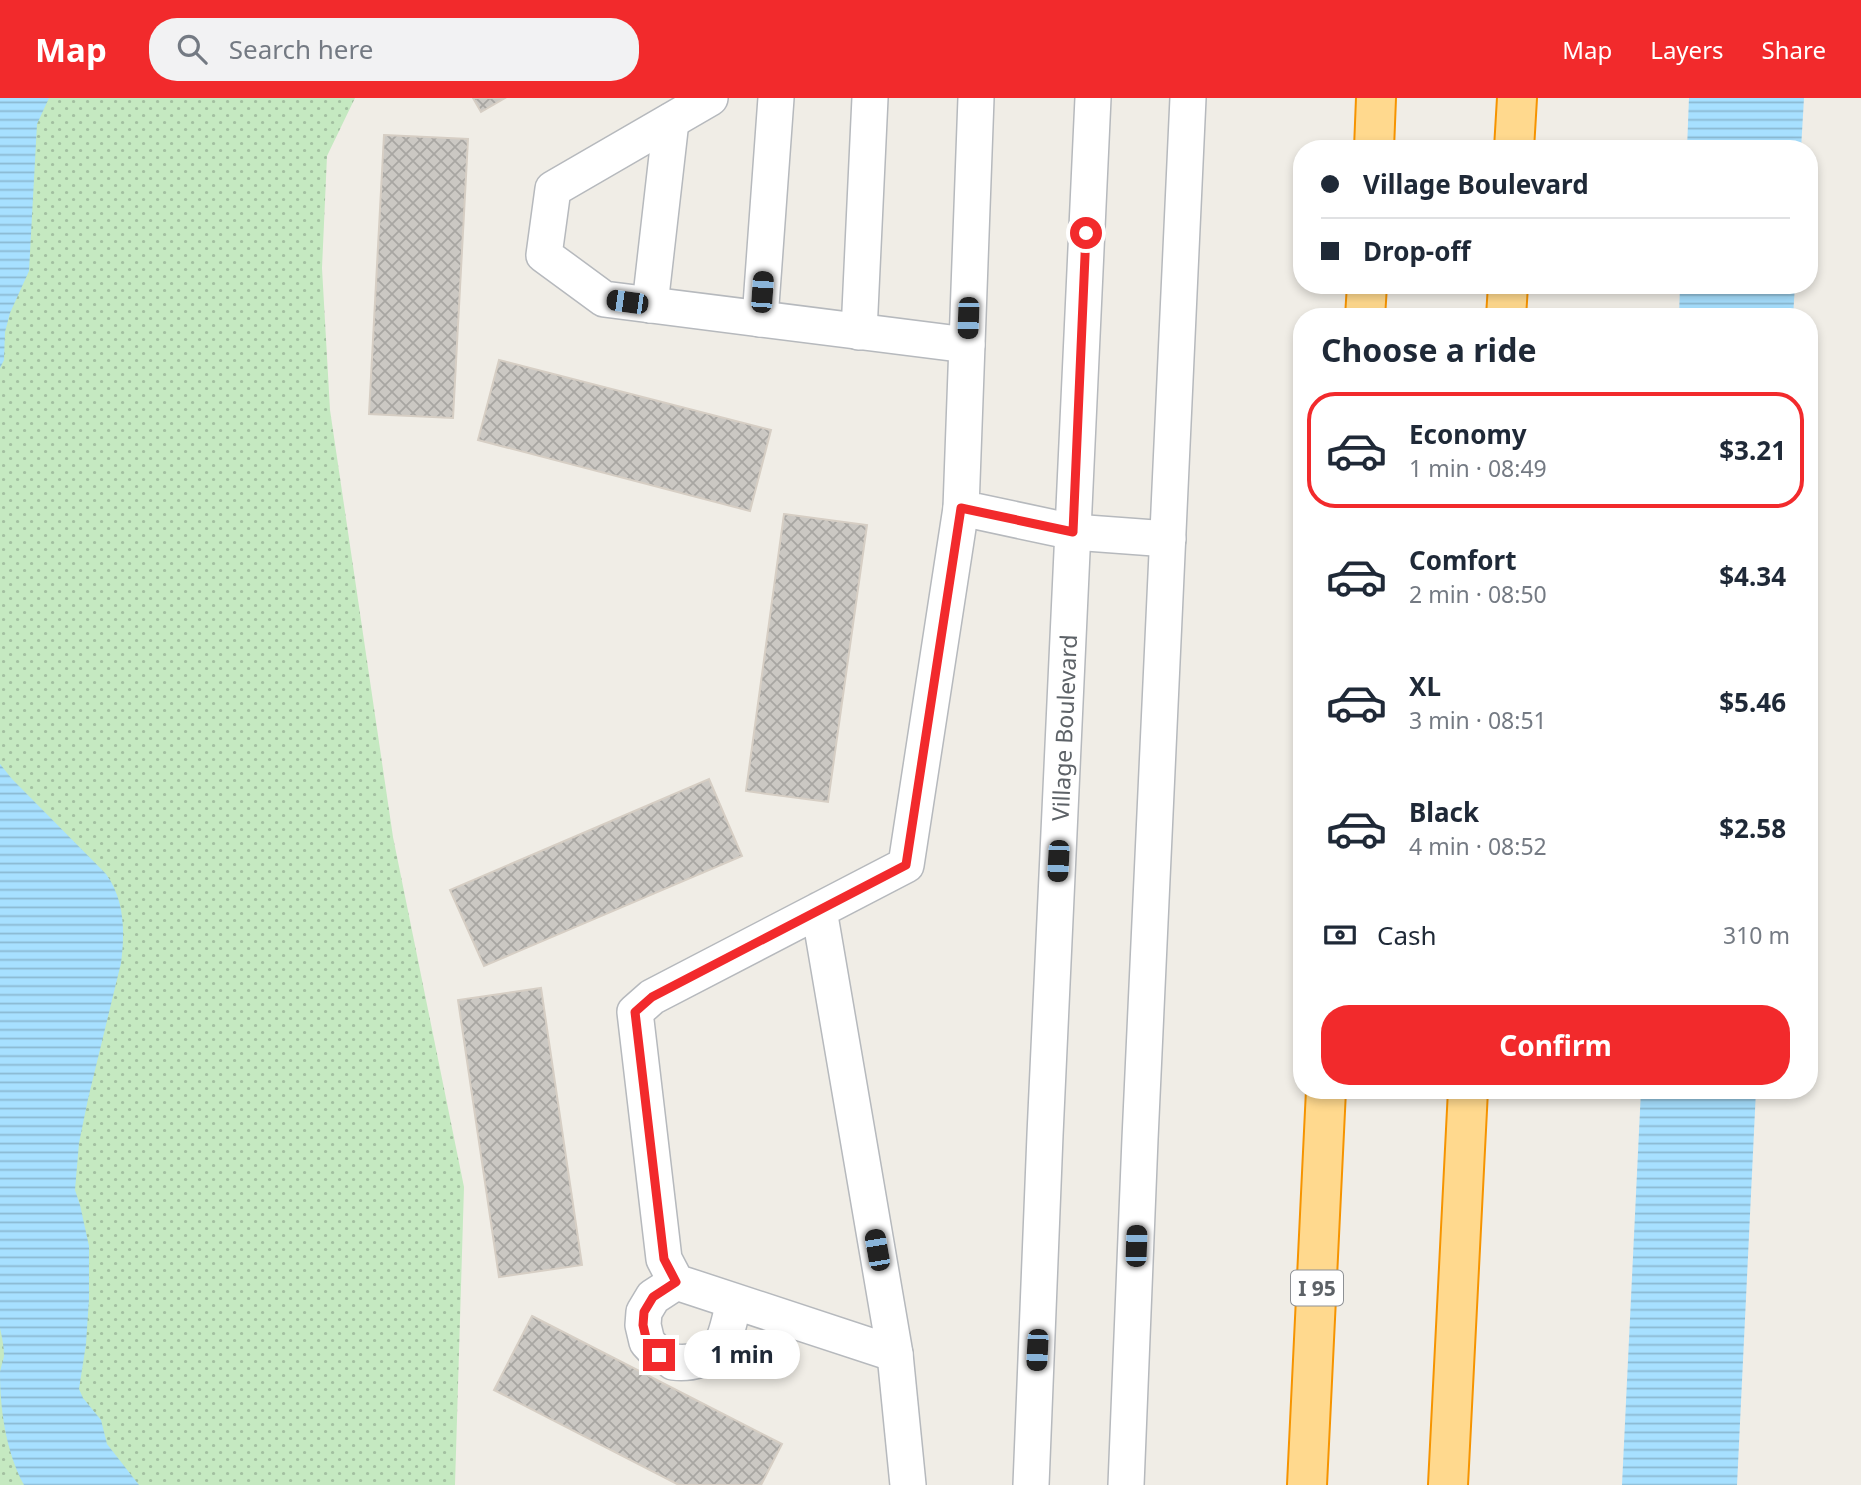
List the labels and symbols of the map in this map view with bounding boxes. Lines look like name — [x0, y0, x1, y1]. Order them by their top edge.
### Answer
route start — [1070, 217, 1102, 249]
car — [751, 270, 774, 314]
car — [605, 289, 650, 315]
car — [957, 297, 980, 339]
street label: Village Boulevard — [1044, 634, 1084, 822]
car — [1047, 839, 1070, 883]
car — [1125, 1225, 1148, 1267]
car — [864, 1227, 891, 1273]
road number: I 95 — [1291, 1270, 1343, 1306]
car — [1026, 1328, 1049, 1372]
callout: 1 min — [684, 1330, 799, 1380]
route end — [643, 1339, 675, 1371]

